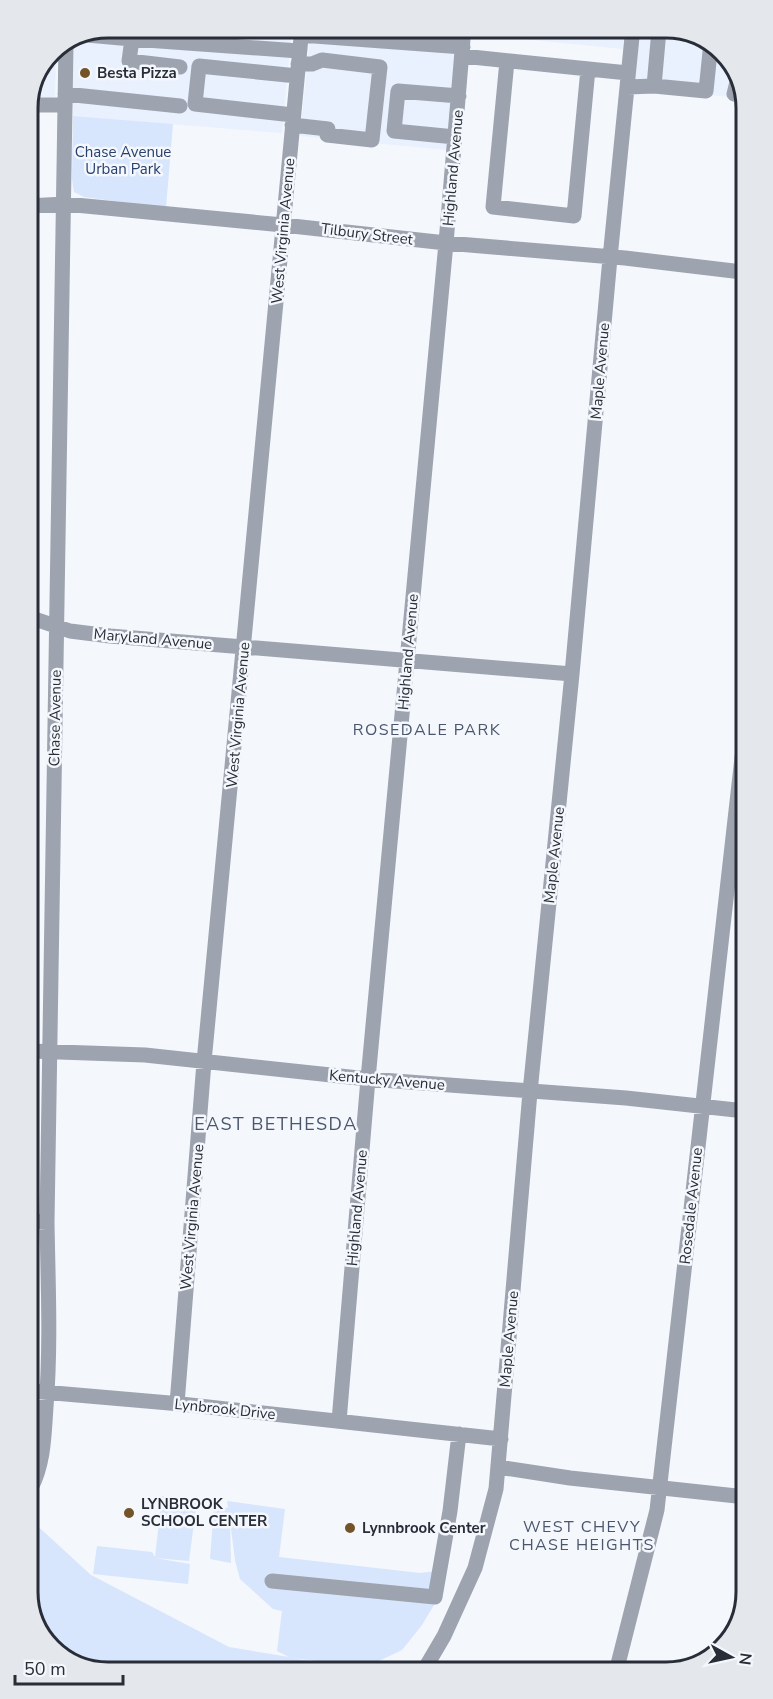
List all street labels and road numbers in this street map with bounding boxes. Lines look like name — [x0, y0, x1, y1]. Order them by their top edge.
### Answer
street label: Highland Avenue — [438, 109, 468, 227]
street label: West Virginia Avenue — [267, 157, 299, 305]
street label: Tilbury Street — [320, 218, 415, 250]
street label: Maple Avenue — [586, 322, 614, 420]
street label: Highland Avenue — [393, 593, 423, 711]
street label: Maryland Avenue — [93, 624, 213, 654]
street label: West Virginia Avenue — [222, 641, 254, 789]
street label: Chase Avenue — [44, 669, 66, 767]
street label: Maple Avenue — [539, 806, 569, 904]
street label: Kentucky Avenue — [328, 1065, 446, 1095]
street label: West Virginia Avenue — [176, 1143, 208, 1291]
street label: Rosedale Avenue — [675, 1147, 707, 1265]
street label: Highland Avenue — [342, 1149, 372, 1267]
street label: Maple Avenue — [495, 1290, 523, 1388]
street label: Lynbrook Drive — [174, 1394, 276, 1424]

